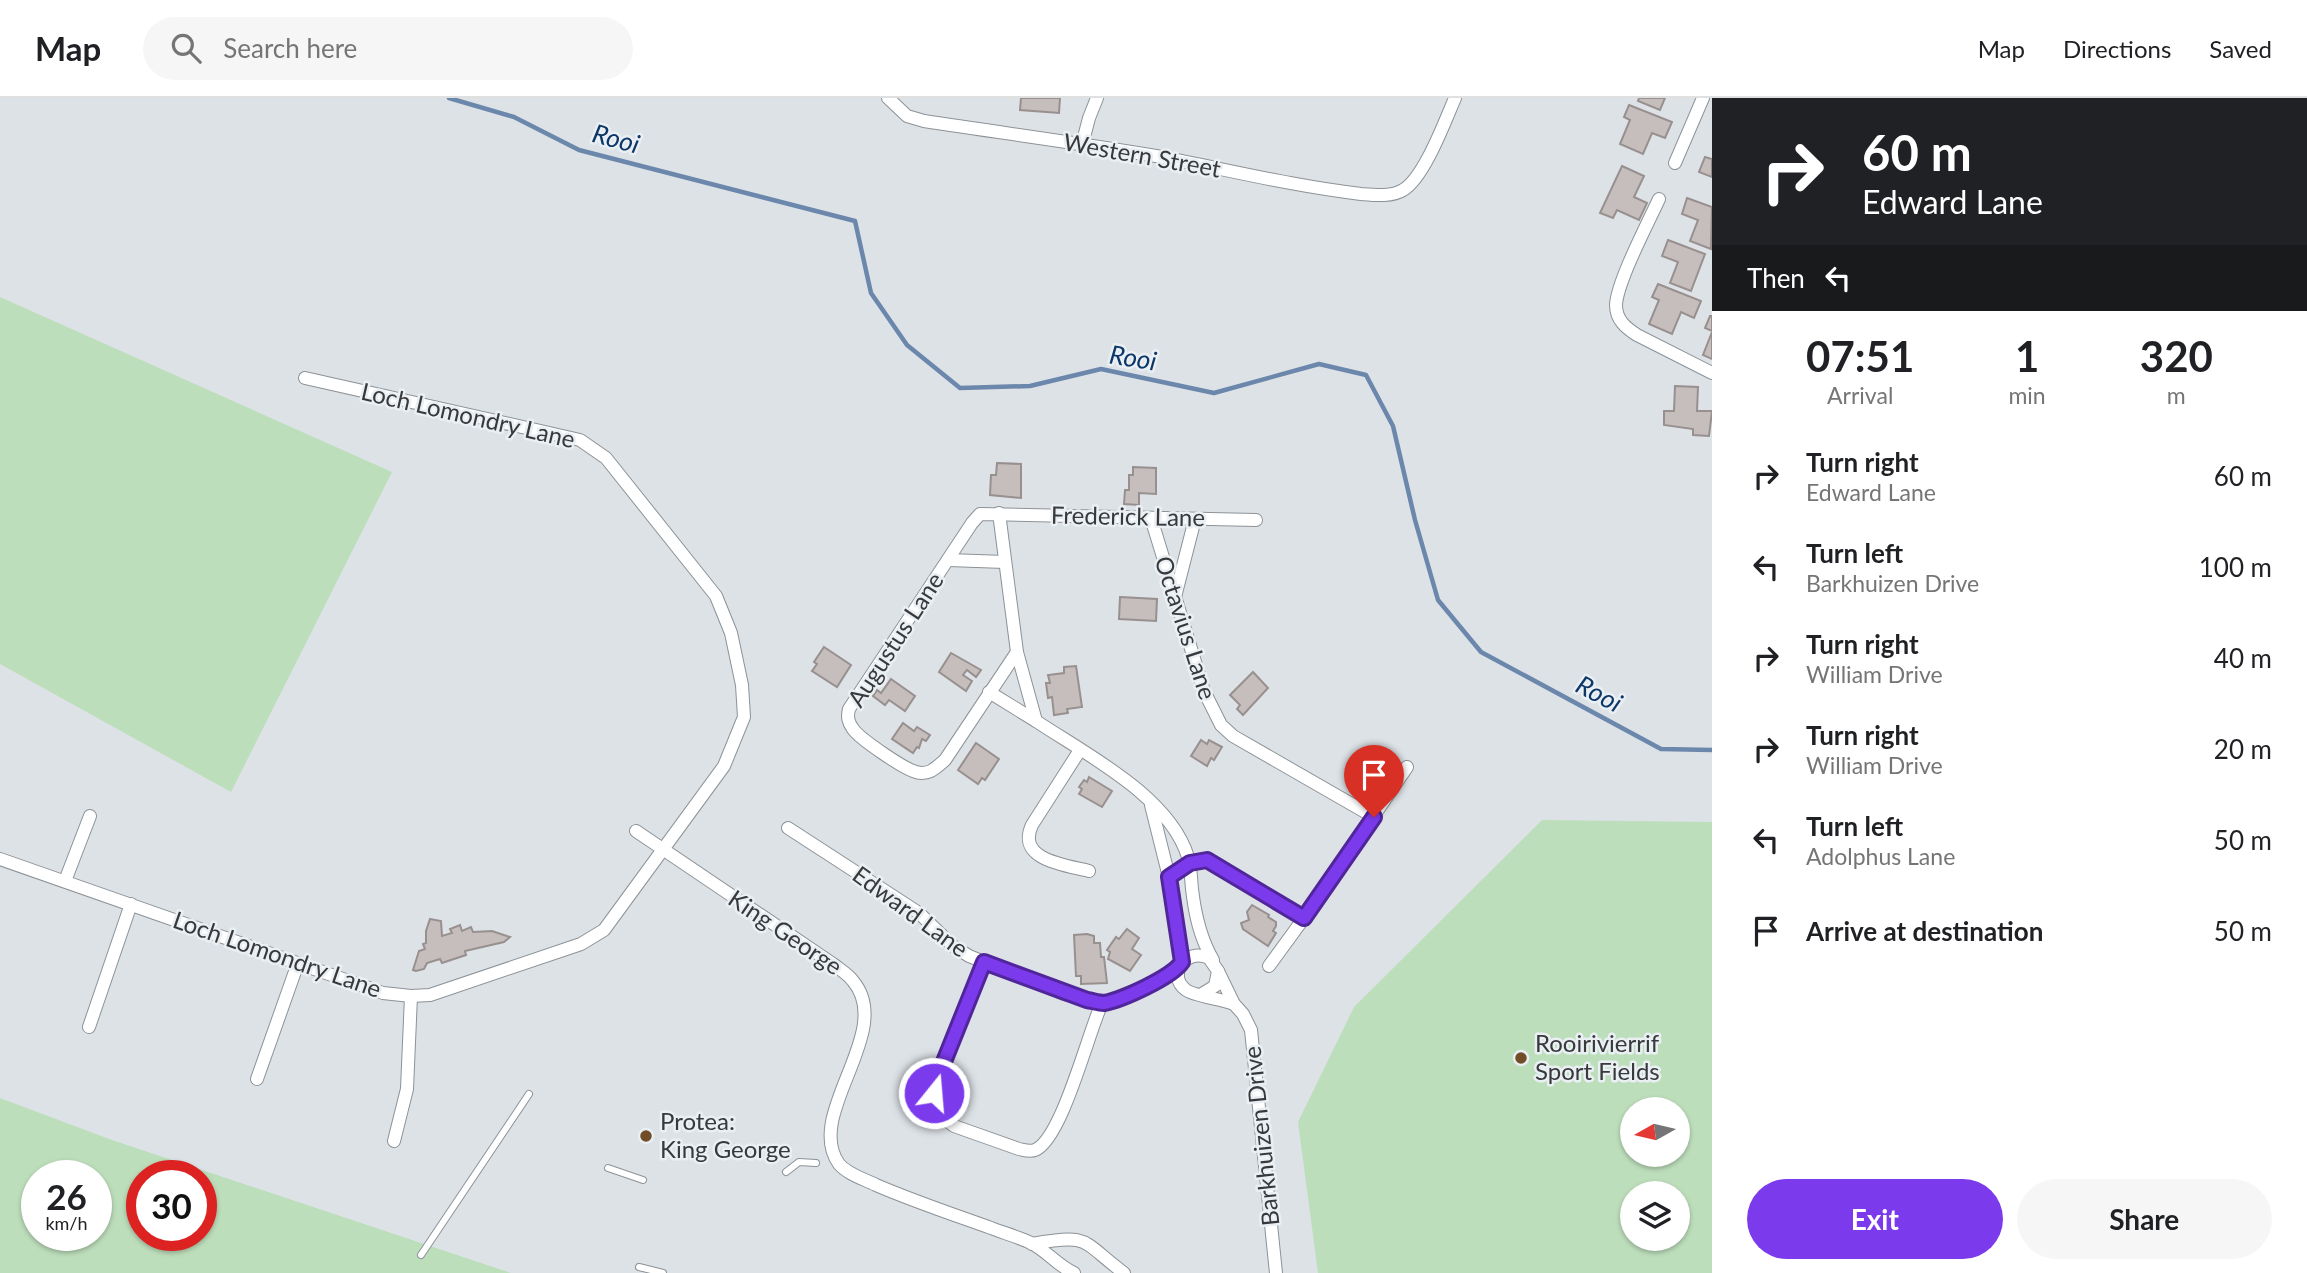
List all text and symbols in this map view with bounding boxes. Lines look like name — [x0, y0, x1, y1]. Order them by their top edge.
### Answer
search box — [143, 17, 633, 80]
text: Map — [35, 28, 101, 68]
icon: search — [167, 29, 205, 67]
text: Search here — [223, 32, 357, 64]
text: Map — [1978, 34, 2025, 63]
text: Directions — [2063, 34, 2171, 63]
text: Saved — [2209, 34, 2272, 63]
water label: Rooi — [589, 116, 643, 160]
text: 60 m — [1862, 123, 1972, 181]
street label: Western Street — [1061, 126, 1224, 183]
icon: right — [1747, 126, 1838, 217]
text: Edward Lane — [1862, 182, 2043, 221]
icon: left — [1819, 259, 1857, 297]
text: Then — [1747, 262, 1805, 294]
text: 07:51 — [1806, 331, 1914, 381]
text: 1 — [2015, 331, 2039, 381]
text: 320 — [2140, 331, 2213, 381]
water label: Rooi — [1107, 338, 1159, 377]
street label: Loch Lomondry Lane — [359, 376, 578, 453]
text: Arrival — [1827, 381, 1893, 409]
text: min — [2008, 381, 2046, 409]
text: m — [2167, 381, 2186, 409]
text: Turn right — [1806, 446, 1919, 478]
icon: right — [1747, 457, 1785, 495]
text: 60 m — [2214, 460, 2272, 492]
text: Edward Lane — [1806, 478, 1936, 506]
street label: Frederick Lane — [1051, 500, 1205, 531]
text: Turn left — [1806, 537, 1903, 569]
icon: left — [1747, 548, 1785, 586]
text: 100 m — [2199, 551, 2272, 583]
street label: Octavius Lane — [1150, 552, 1223, 703]
street label: Augustus Lane — [841, 567, 949, 712]
text: Barkhuizen Drive — [1806, 569, 1979, 597]
text: Turn right — [1806, 628, 1919, 660]
icon: right — [1747, 639, 1785, 677]
text: 40 m — [2214, 642, 2272, 674]
text: William Drive — [1806, 660, 1943, 688]
water label: Rooi — [1571, 668, 1628, 718]
text: Turn right — [1806, 719, 1919, 751]
icon: right — [1747, 730, 1785, 768]
text: 20 m — [2214, 733, 2272, 765]
pin — [1344, 745, 1404, 817]
text: William Drive — [1806, 751, 1943, 779]
icon: arrive — [1355, 756, 1393, 794]
text: Turn left — [1806, 810, 1903, 842]
icon: left — [1747, 821, 1785, 859]
text: 50 m — [2214, 824, 2272, 856]
text: Adolphus Lane — [1806, 842, 1955, 870]
street label: Edward Lane — [848, 859, 974, 962]
street label: King George — [724, 883, 848, 980]
street label: Loch Lomondry Lane — [170, 904, 385, 1003]
icon: arrive — [1747, 912, 1785, 950]
text: Arrive at destination — [1806, 915, 2043, 947]
text: 50 m — [2214, 915, 2272, 947]
place label: Rooirivierrif Sport Fields — [1535, 1028, 1660, 1085]
street label: Barkhuizen Drive — [1237, 1045, 1284, 1228]
marker: Rooirivierrif Sport Fields — [1513, 1050, 1529, 1066]
position arrow — [897, 1056, 971, 1130]
north arrow — [1620, 1097, 1690, 1167]
map controls — [1620, 1097, 1690, 1251]
place label: Protea: King George — [660, 1106, 791, 1163]
marker: Protea: King George — [638, 1128, 654, 1144]
speed limit sign: 30 — [126, 1160, 217, 1251]
text: 26 — [46, 1175, 87, 1217]
button: Exit — [1747, 1179, 2003, 1259]
button: Share — [2017, 1179, 2272, 1259]
button: layers — [1620, 1181, 1690, 1251]
text: km/h — [45, 1212, 88, 1234]

